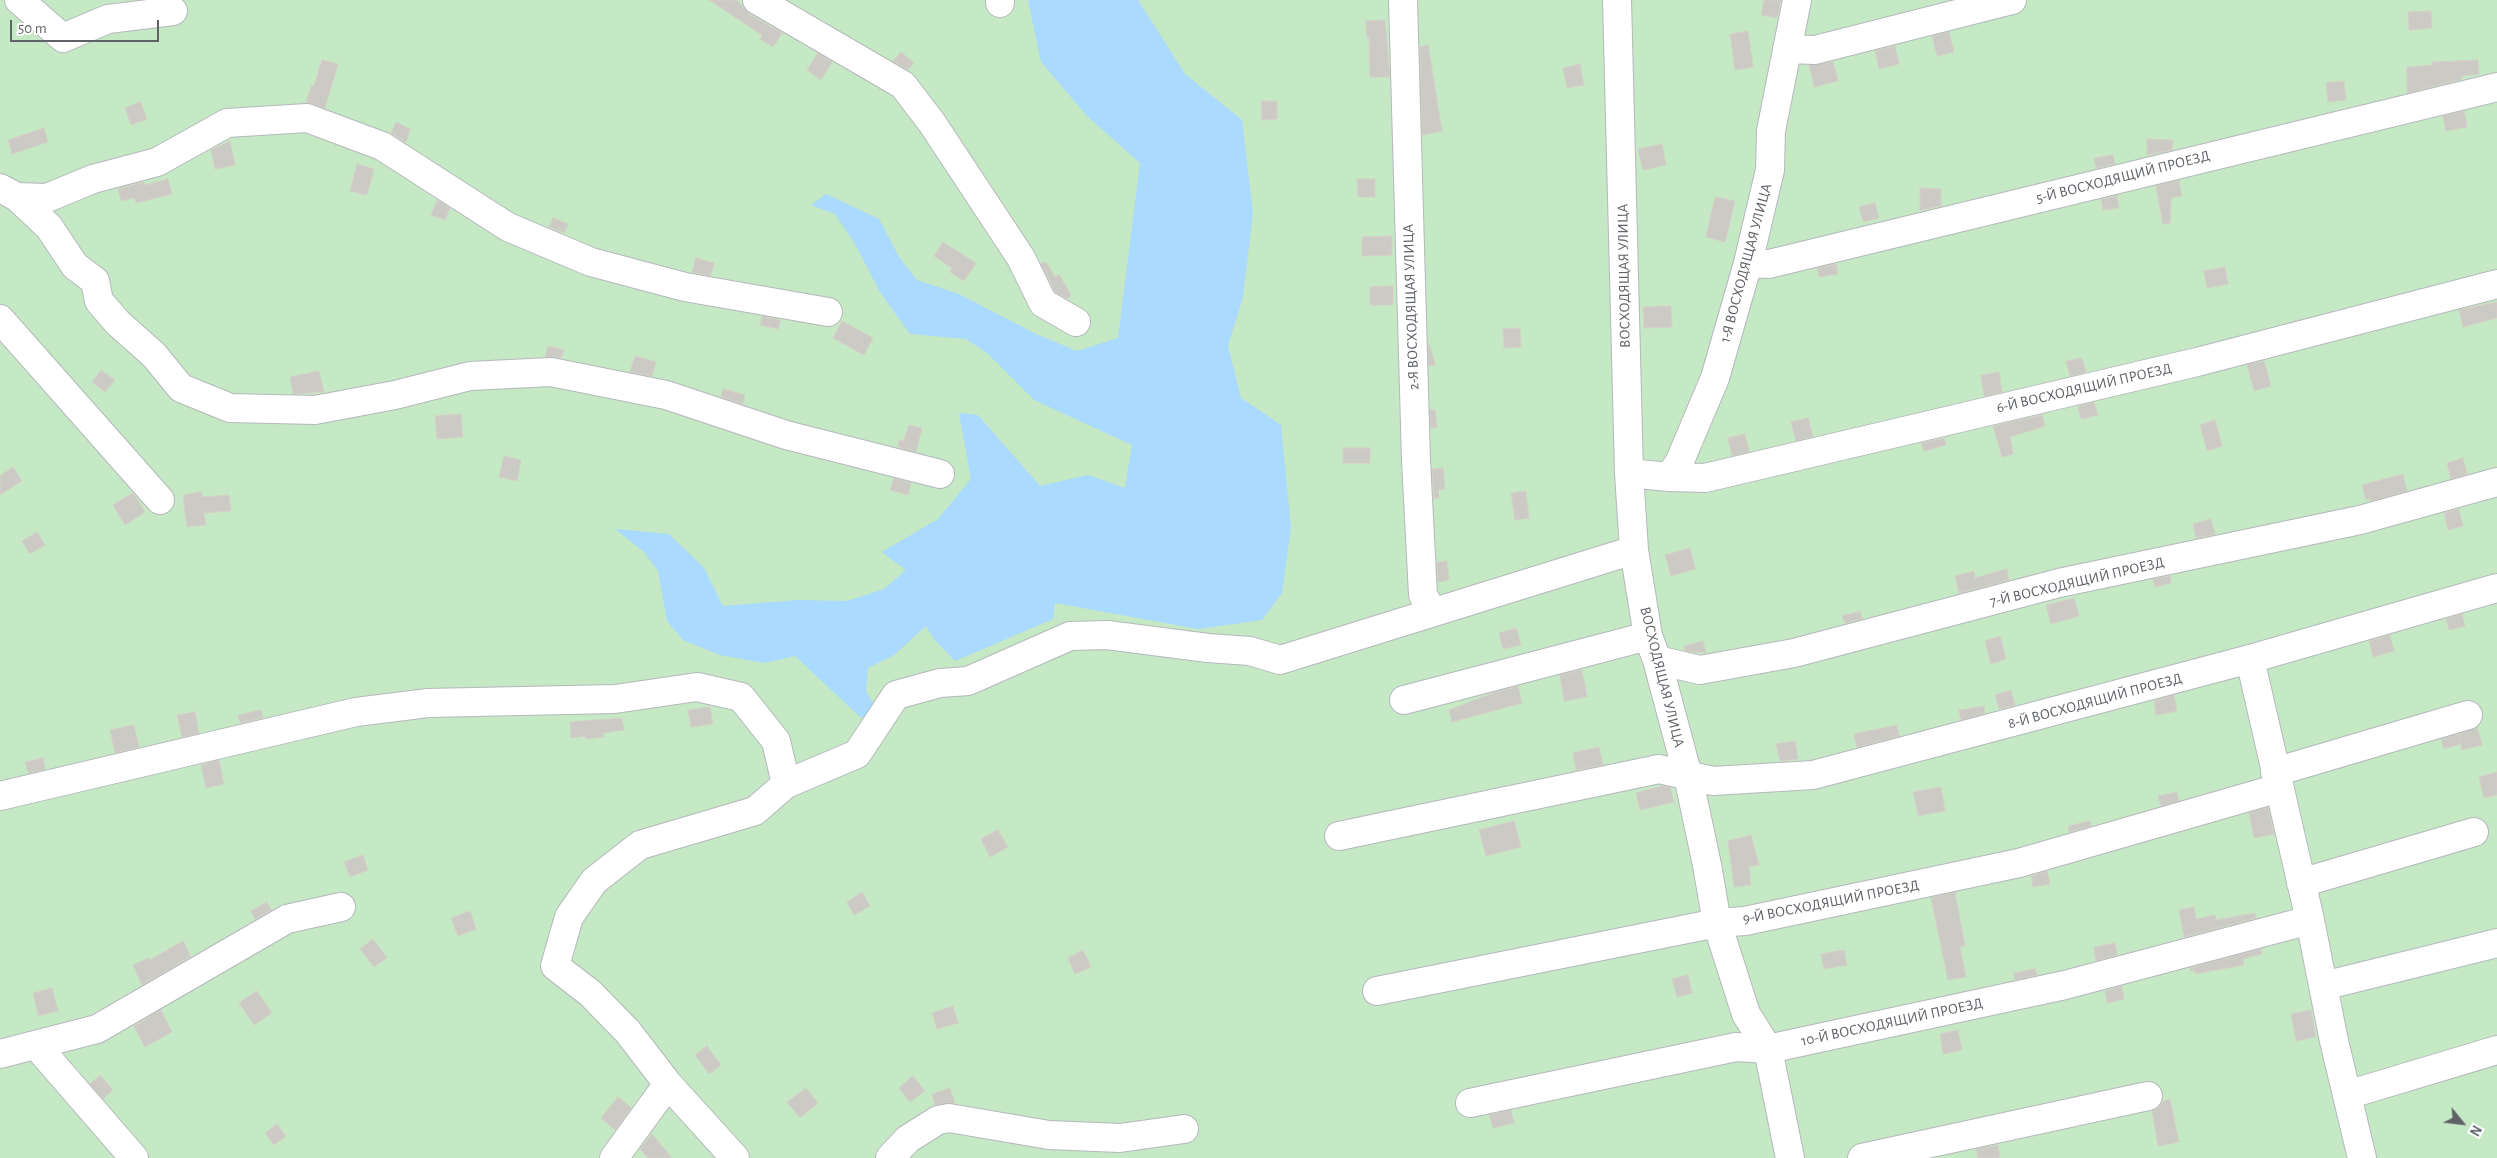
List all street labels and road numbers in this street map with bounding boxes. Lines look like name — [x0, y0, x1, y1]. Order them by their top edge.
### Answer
street label: 5-Й ВОСХОДЯЩИЙ ПРОЕЗД — [2034, 147, 2212, 207]
street label: 1-Я ВОСХОДЯЩАЯ УЛИЦА — [1716, 181, 1776, 345]
street label: ВОСХОДЯЩАЯ УЛИЦА — [1614, 204, 1634, 348]
street label: 2-Я ВОСХОДЯЩАЯ УЛИЦА — [1399, 224, 1423, 390]
street label: 6-Й ВОСХОДЯЩИЙ ПРОЕЗД — [1995, 359, 2173, 417]
street label: 7-Й ВОСХОДЯЩИЙ ПРОЕЗД — [1988, 553, 2166, 611]
street label: ВОСХОДЯЩАЯ УЛИЦА — [1636, 605, 1688, 749]
street label: 8-Й ВОСХОДЯЩИЙ ПРОЕЗД — [2006, 669, 2184, 733]
street label: 9-Й ВОСХОДЯЩИЙ ПРОЕЗД — [1741, 876, 1921, 928]
street label: 10-Й ВОСХОДЯЩИЙ ПРОЕЗД — [1799, 994, 1985, 1050]

